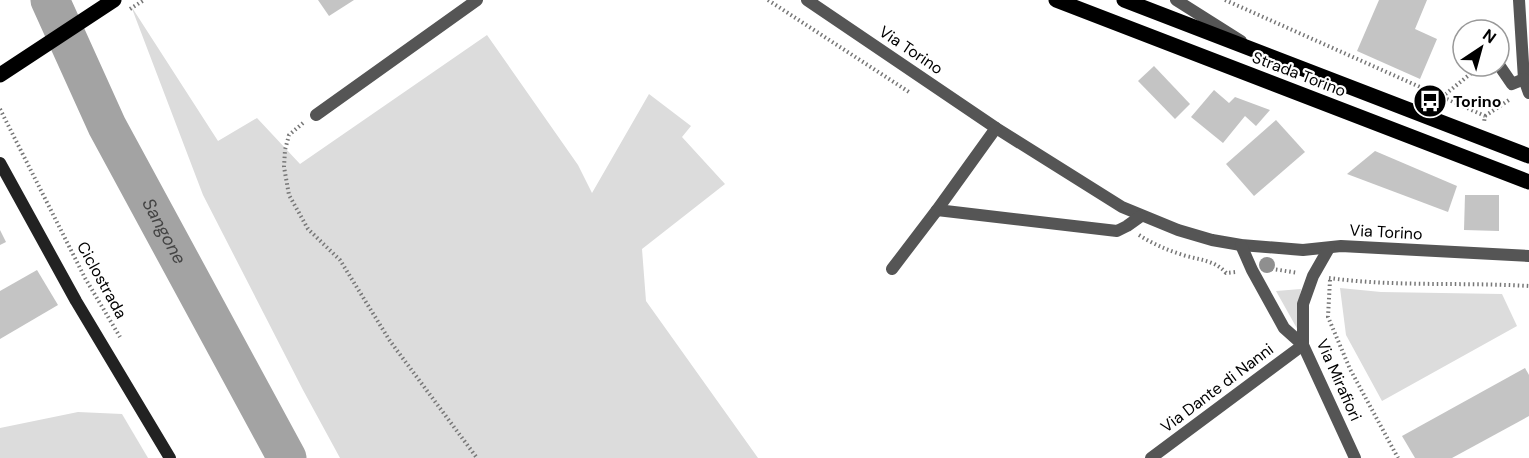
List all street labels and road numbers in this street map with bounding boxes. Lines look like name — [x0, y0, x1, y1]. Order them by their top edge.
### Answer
street label: Via Torino — [875, 21, 947, 79]
street label: Strada Torino — [1249, 47, 1349, 101]
street label: Via Torino — [1349, 220, 1423, 244]
street label: Ciclostrada — [72, 238, 132, 322]
street label: Via Mirafiori — [1312, 336, 1366, 424]
street label: Via Dante di Nanni — [1156, 339, 1278, 437]

